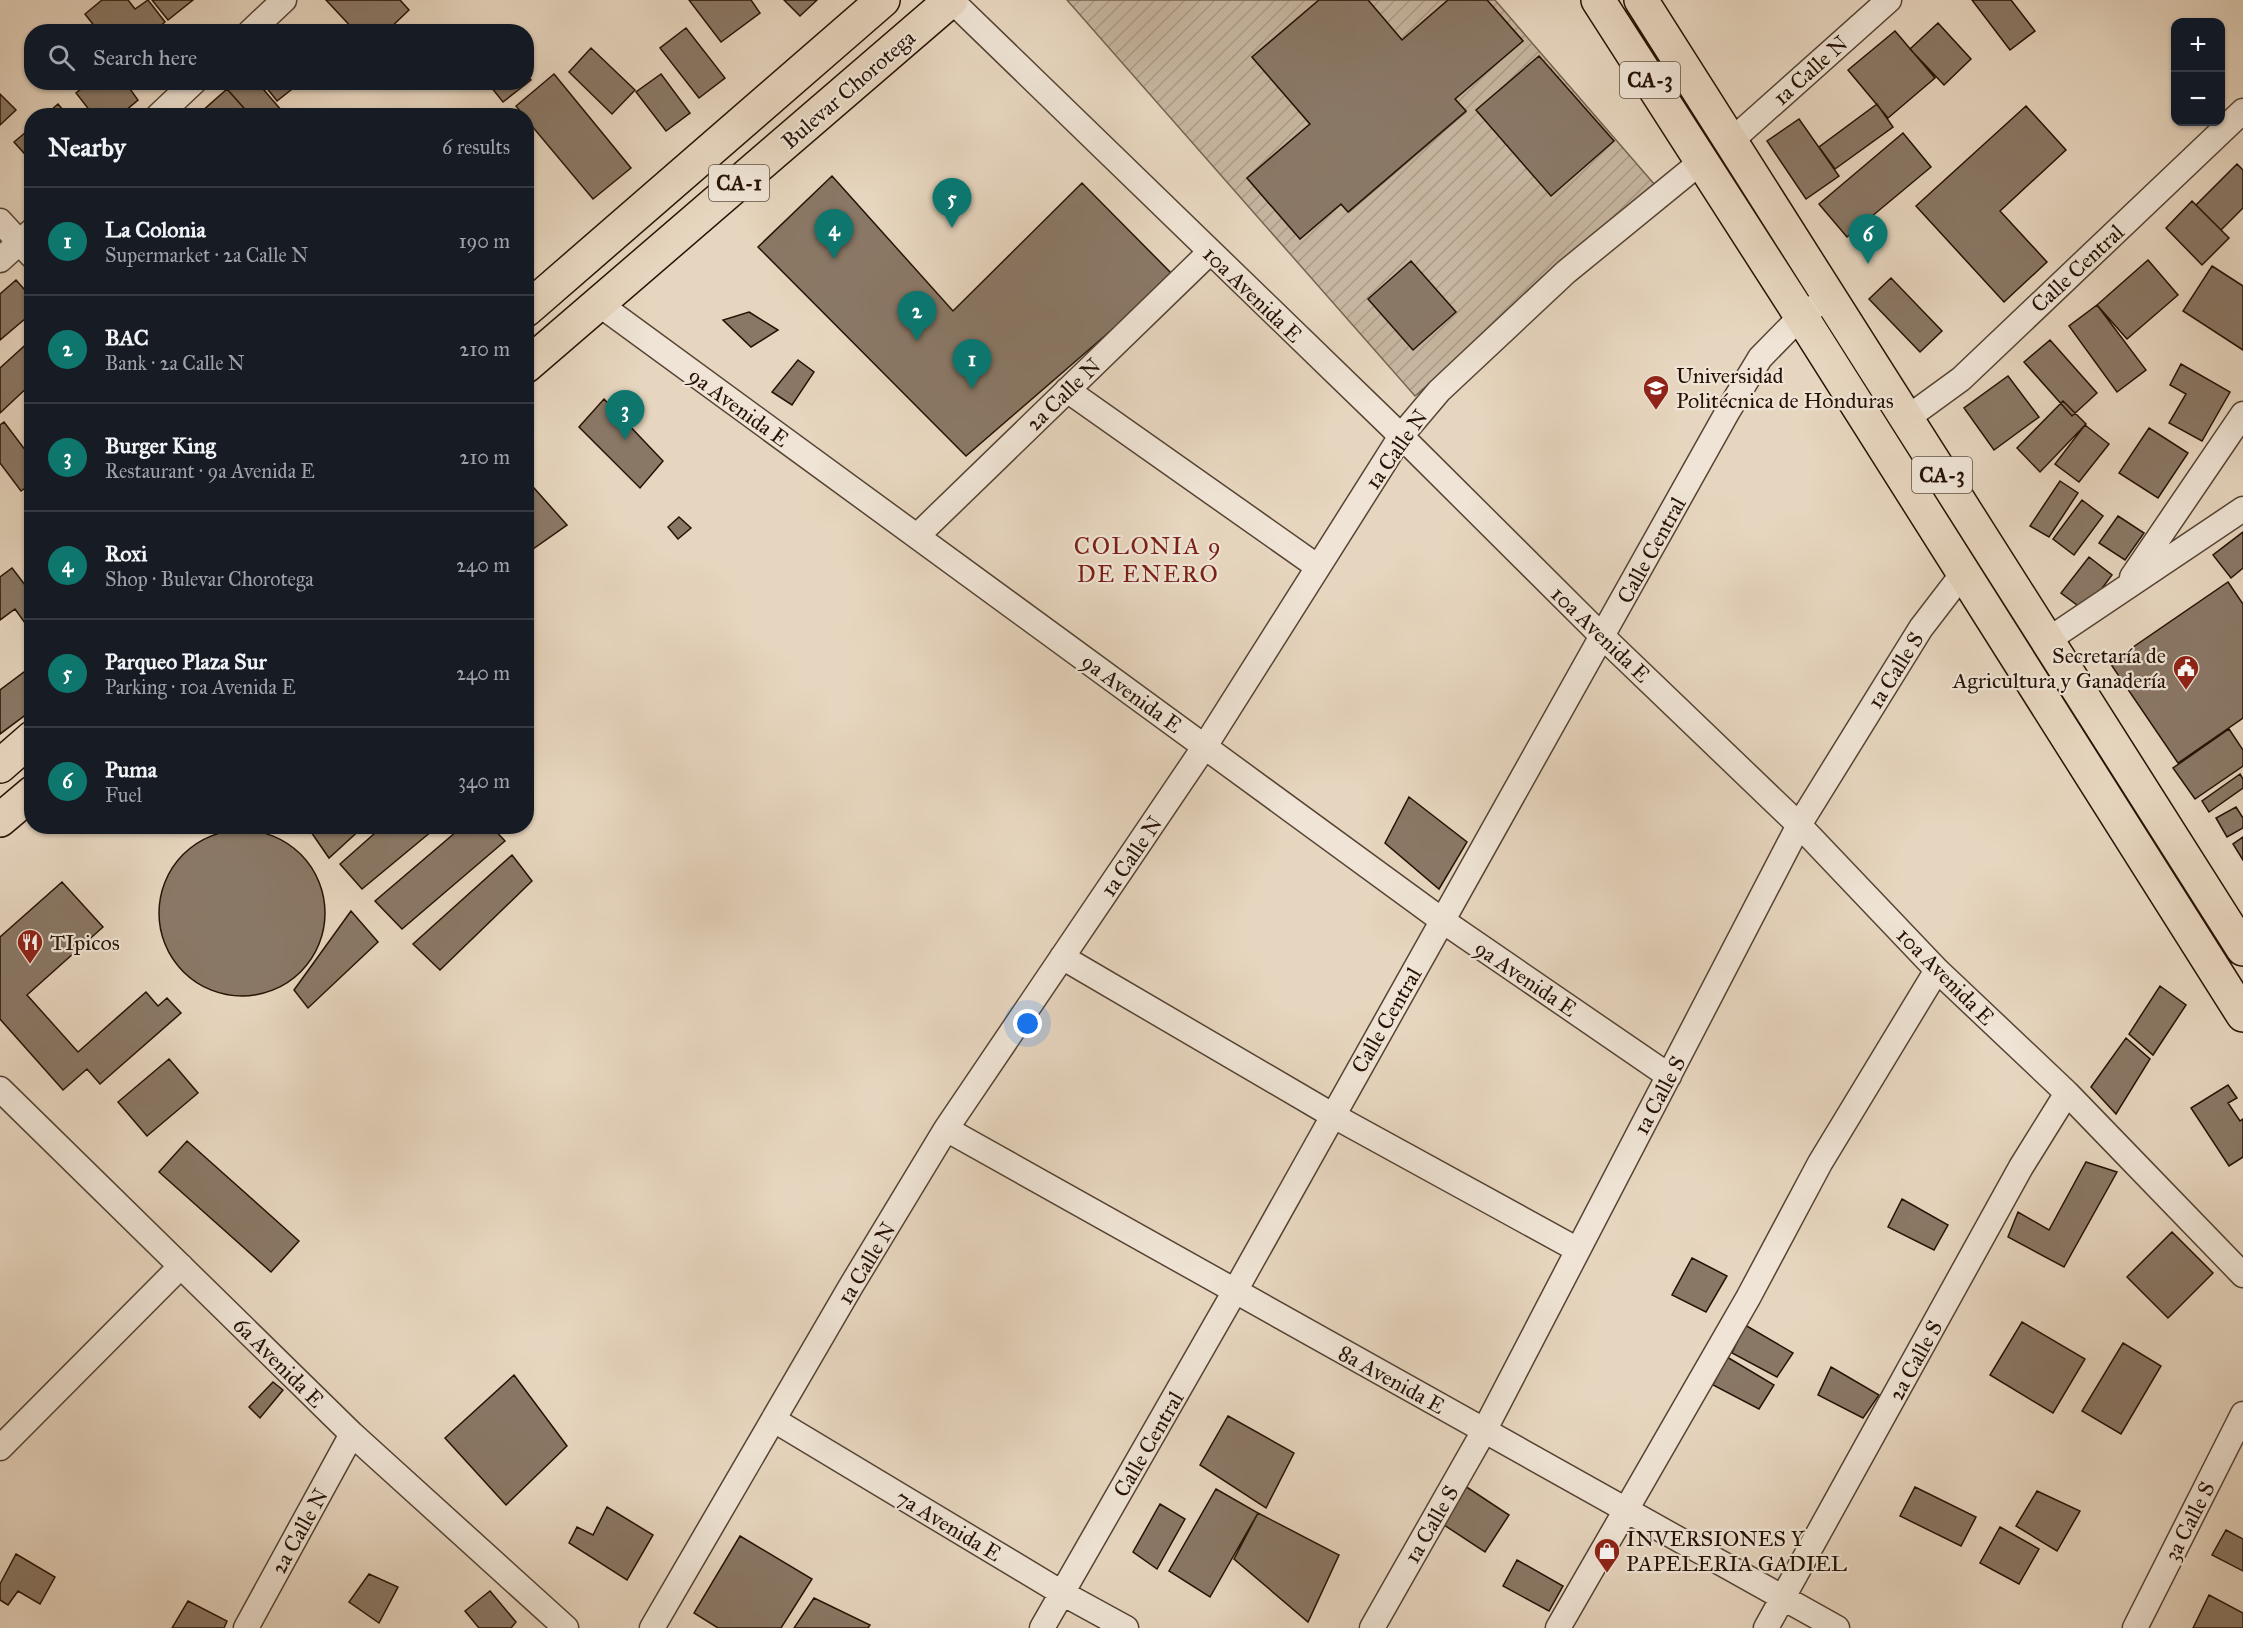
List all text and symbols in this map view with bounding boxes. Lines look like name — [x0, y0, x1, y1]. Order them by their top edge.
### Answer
map controls — [2171, 18, 2225, 126]
button: + — [2171, 18, 2225, 72]
search box — [24, 24, 534, 90]
street label: Bulevar Chorotega — [776, 24, 921, 155]
street label: 1a Calle N — [1767, 30, 1854, 111]
icon: search — [45, 41, 78, 74]
text: Search here — [93, 44, 197, 71]
road number: CA-3 — [1620, 62, 1680, 98]
button: − — [2171, 72, 2225, 126]
text: Nearby — [48, 131, 126, 163]
text: 6 results — [442, 135, 510, 159]
road number: CA-1 — [709, 165, 769, 201]
pin: 5 — [932, 178, 972, 228]
pin: 4 — [814, 210, 854, 259]
pin: 6 — [1848, 214, 1888, 264]
text: La Colonia — [105, 216, 206, 243]
street label: Calle Central — [2025, 218, 2129, 318]
text: 1 — [64, 229, 71, 253]
text: 190 m — [459, 229, 510, 253]
street label: 10a Avenida E — [1197, 240, 1308, 349]
text: Supermarket · 2a Calle N — [105, 243, 308, 267]
pin: 2 — [898, 292, 936, 341]
text: BAC — [105, 324, 149, 351]
text: 2 — [63, 337, 72, 361]
text: 210 m — [460, 337, 510, 361]
pin: 1 — [952, 340, 992, 389]
text: Bank · 2a Calle N — [105, 351, 245, 375]
street label: 2a Calle N — [1020, 352, 1107, 437]
street label: 9a Avenida E — [683, 362, 795, 453]
place label: Universidad Politécnica de Honduras — [1676, 362, 1894, 414]
school or university icon: Universidad Politécnica de Honduras — [1641, 373, 1671, 411]
pin: 3 — [606, 390, 644, 440]
street label: 1a Calle N — [1359, 404, 1434, 494]
text: Burger King — [105, 432, 216, 459]
text: 3 — [64, 445, 72, 469]
text: 210 m — [460, 445, 510, 469]
road number: CA-3 — [1912, 457, 1972, 493]
text: Restaurant · 9a Avenida E — [105, 459, 315, 483]
street label: Calle Central — [1611, 492, 1692, 608]
district label: COLONIA 9 DE ENERO — [1074, 531, 1222, 589]
text: Roxi — [105, 540, 147, 567]
text: 4 — [62, 553, 73, 577]
text: 240 m — [456, 553, 510, 577]
text: Shop · Bulevar Chorotega — [105, 567, 314, 591]
street label: 10a Avenida E — [1545, 580, 1656, 689]
street label: 1a Calle S — [1861, 627, 1929, 714]
place label: Secretaría de Agricultura y Ganadería — [1952, 642, 2167, 694]
text: Parqueo Plaza Sur — [105, 648, 267, 675]
street label: 9a Avenida E — [1076, 648, 1188, 739]
public building icon: Secretaría de Agricultura y Ganadería — [2171, 653, 2201, 691]
text: 5 — [63, 661, 72, 685]
text: 240 m — [456, 661, 510, 685]
text: Parking · 10a Avenida E — [105, 675, 296, 699]
text: Puma — [105, 756, 157, 783]
text: 6 — [62, 769, 73, 793]
text: 340 m — [458, 769, 510, 793]
text: Fuel — [105, 783, 142, 807]
street label: 1a Calle N — [1095, 811, 1168, 902]
street label: 10a Avenida E — [1891, 922, 2000, 1031]
restaurant icon: TIpicos — [15, 927, 45, 965]
place label: TIpicos — [50, 929, 120, 956]
street label: 9a Avenida E — [1469, 934, 1582, 1023]
street label: Calle Central — [1345, 963, 1427, 1078]
your location — [1013, 1009, 1042, 1038]
street label: 1a Calle S — [1627, 1051, 1691, 1139]
street label: 1a Calle N — [831, 1217, 902, 1309]
street label: 6a Avenida E — [228, 1311, 330, 1414]
street label: 2a Calle S — [1882, 1315, 1948, 1405]
street label: 8a Avenida E — [1334, 1339, 1450, 1420]
street label: Calle Central — [1107, 1387, 1189, 1502]
street label: 3a Calle S — [2158, 1477, 2221, 1565]
street label: 1a Calle S — [1398, 1481, 1464, 1568]
street label: 2a Calle N — [265, 1483, 334, 1579]
street label: 7a Avenida E — [891, 1484, 1006, 1567]
place label: INVERSIONES Y PAPELERIA GADIEL — [1626, 1525, 1847, 1577]
shop icon: INVERSIONES Y PAPELERIA GADIEL — [1592, 1536, 1622, 1574]

